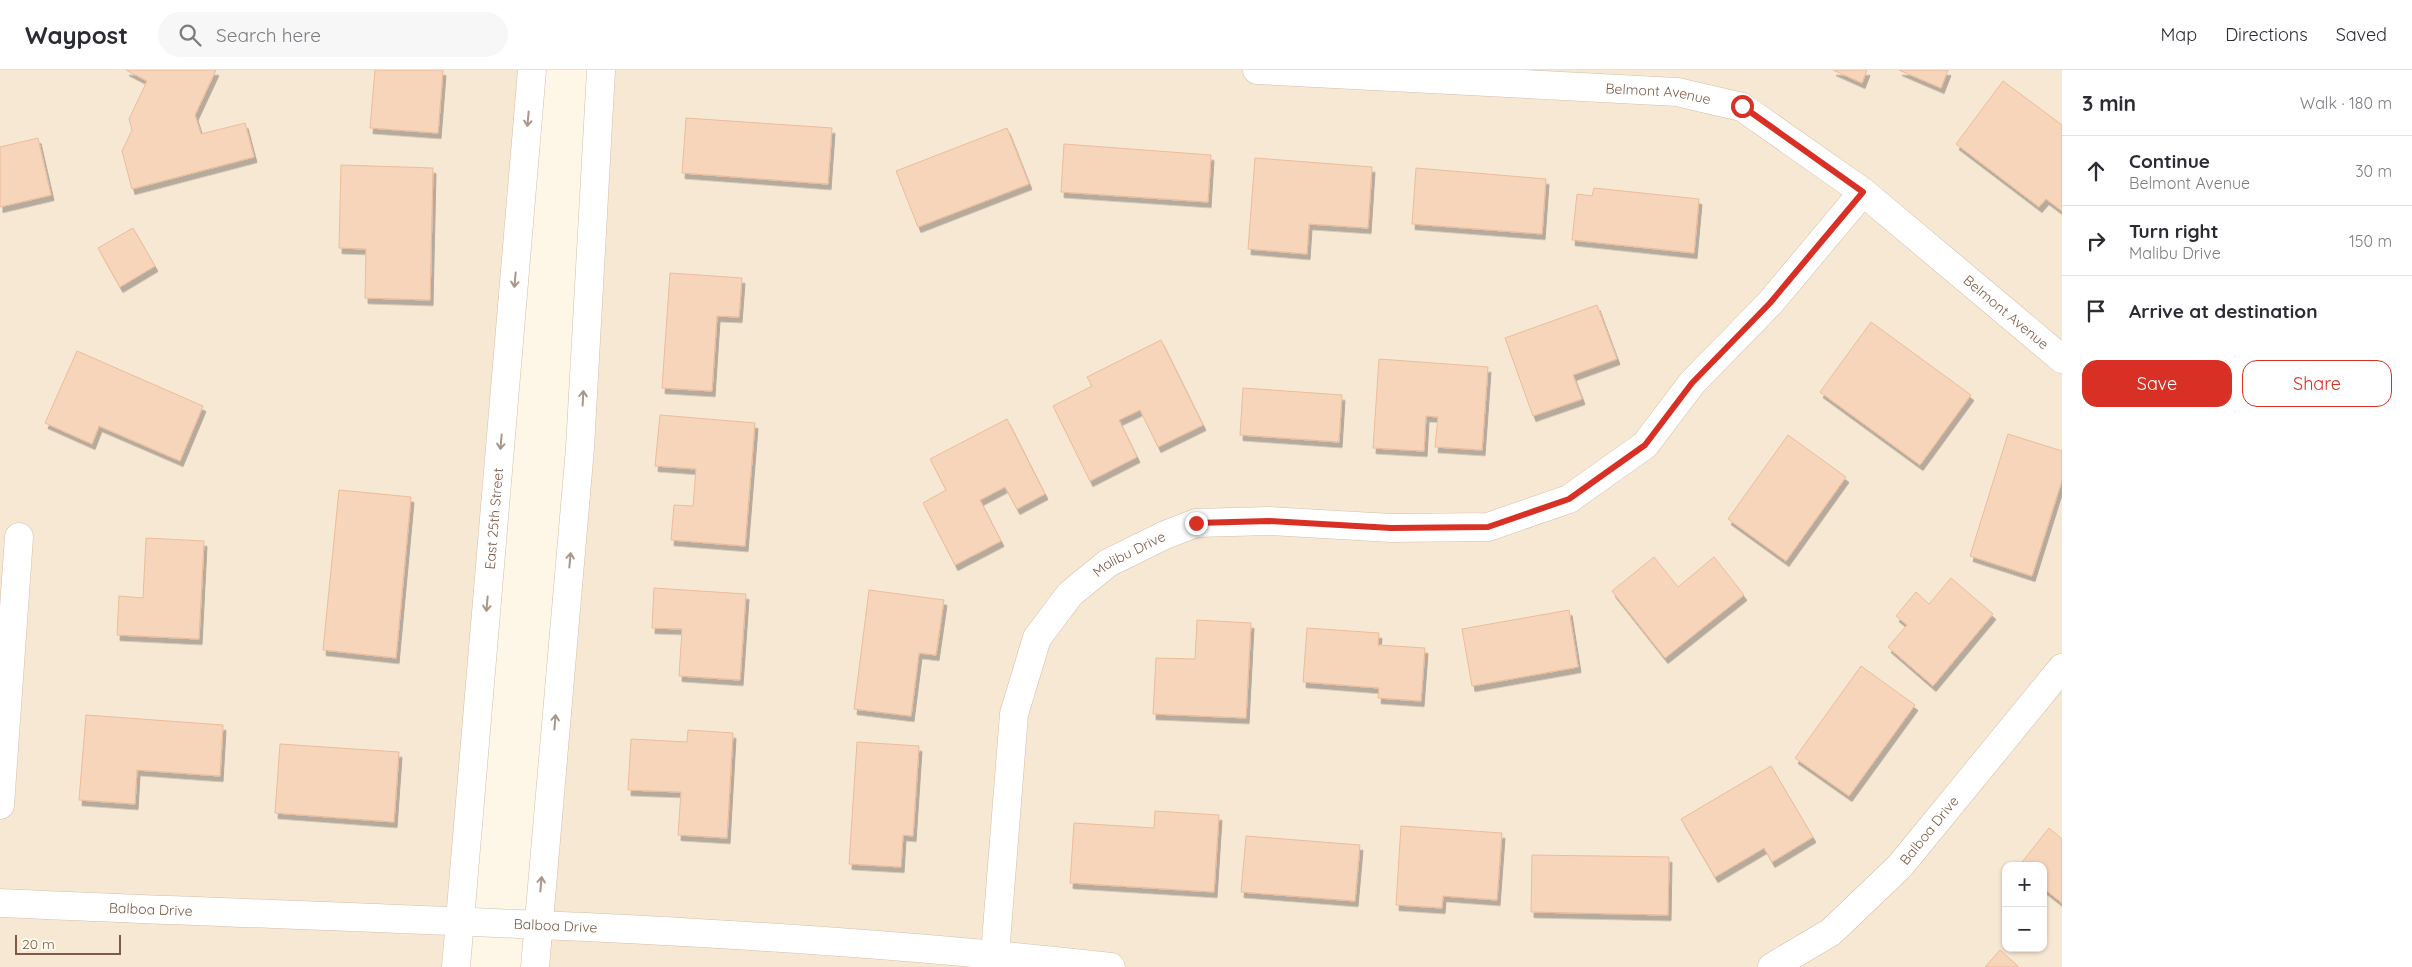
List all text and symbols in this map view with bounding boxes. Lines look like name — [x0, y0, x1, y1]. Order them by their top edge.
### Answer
search box — [158, 12, 508, 57]
text: Waypost — [25, 20, 128, 50]
icon: search — [176, 21, 204, 49]
text: Search here — [216, 23, 321, 47]
text: Map — [2160, 23, 2197, 46]
text: Directions — [2225, 23, 2308, 46]
text: Saved — [2336, 23, 2387, 46]
street label: Belmont Avenue — [1605, 79, 1713, 109]
text: 3 min — [2082, 90, 2136, 116]
text: Walk · 180 m — [2300, 93, 2392, 113]
route start — [1731, 95, 1754, 118]
one-way arrow — [524, 110, 533, 126]
text: Continue — [2129, 149, 2210, 173]
icon: ahead — [2082, 157, 2110, 185]
text: 30 m — [2355, 161, 2392, 181]
text: Belmont Avenue — [2129, 173, 2250, 193]
text: Turn right — [2129, 219, 2218, 243]
icon: right — [2082, 227, 2110, 255]
text: 150 m — [2349, 231, 2392, 251]
text: Malibu Drive — [2129, 243, 2221, 263]
street label: Belmont Avenue — [1960, 271, 2053, 353]
one-way arrow — [510, 272, 519, 288]
icon: arrive — [2082, 297, 2110, 325]
text: Arrive at destination — [2129, 299, 2318, 323]
button: Save — [2082, 360, 2232, 407]
button: Share — [2242, 360, 2392, 407]
one-way arrow — [578, 390, 587, 406]
one-way arrow — [496, 434, 506, 450]
street label: East 25th Street — [481, 467, 507, 570]
route end — [1185, 512, 1208, 535]
street label: Malibu Drive — [1089, 527, 1169, 581]
one-way arrow — [565, 552, 575, 568]
one-way arrow — [482, 596, 492, 612]
one-way arrow — [551, 714, 560, 730]
street label: Balboa Drive — [1896, 792, 1963, 869]
map controls — [2002, 862, 2047, 952]
button: + — [2002, 862, 2047, 907]
one-way arrow — [536, 876, 546, 892]
street label: Balboa Drive — [109, 899, 193, 920]
button: − — [2002, 907, 2047, 952]
street label: Balboa Drive — [513, 915, 598, 937]
scale bar — [15, 932, 121, 955]
text: 20 m — [22, 935, 55, 953]

